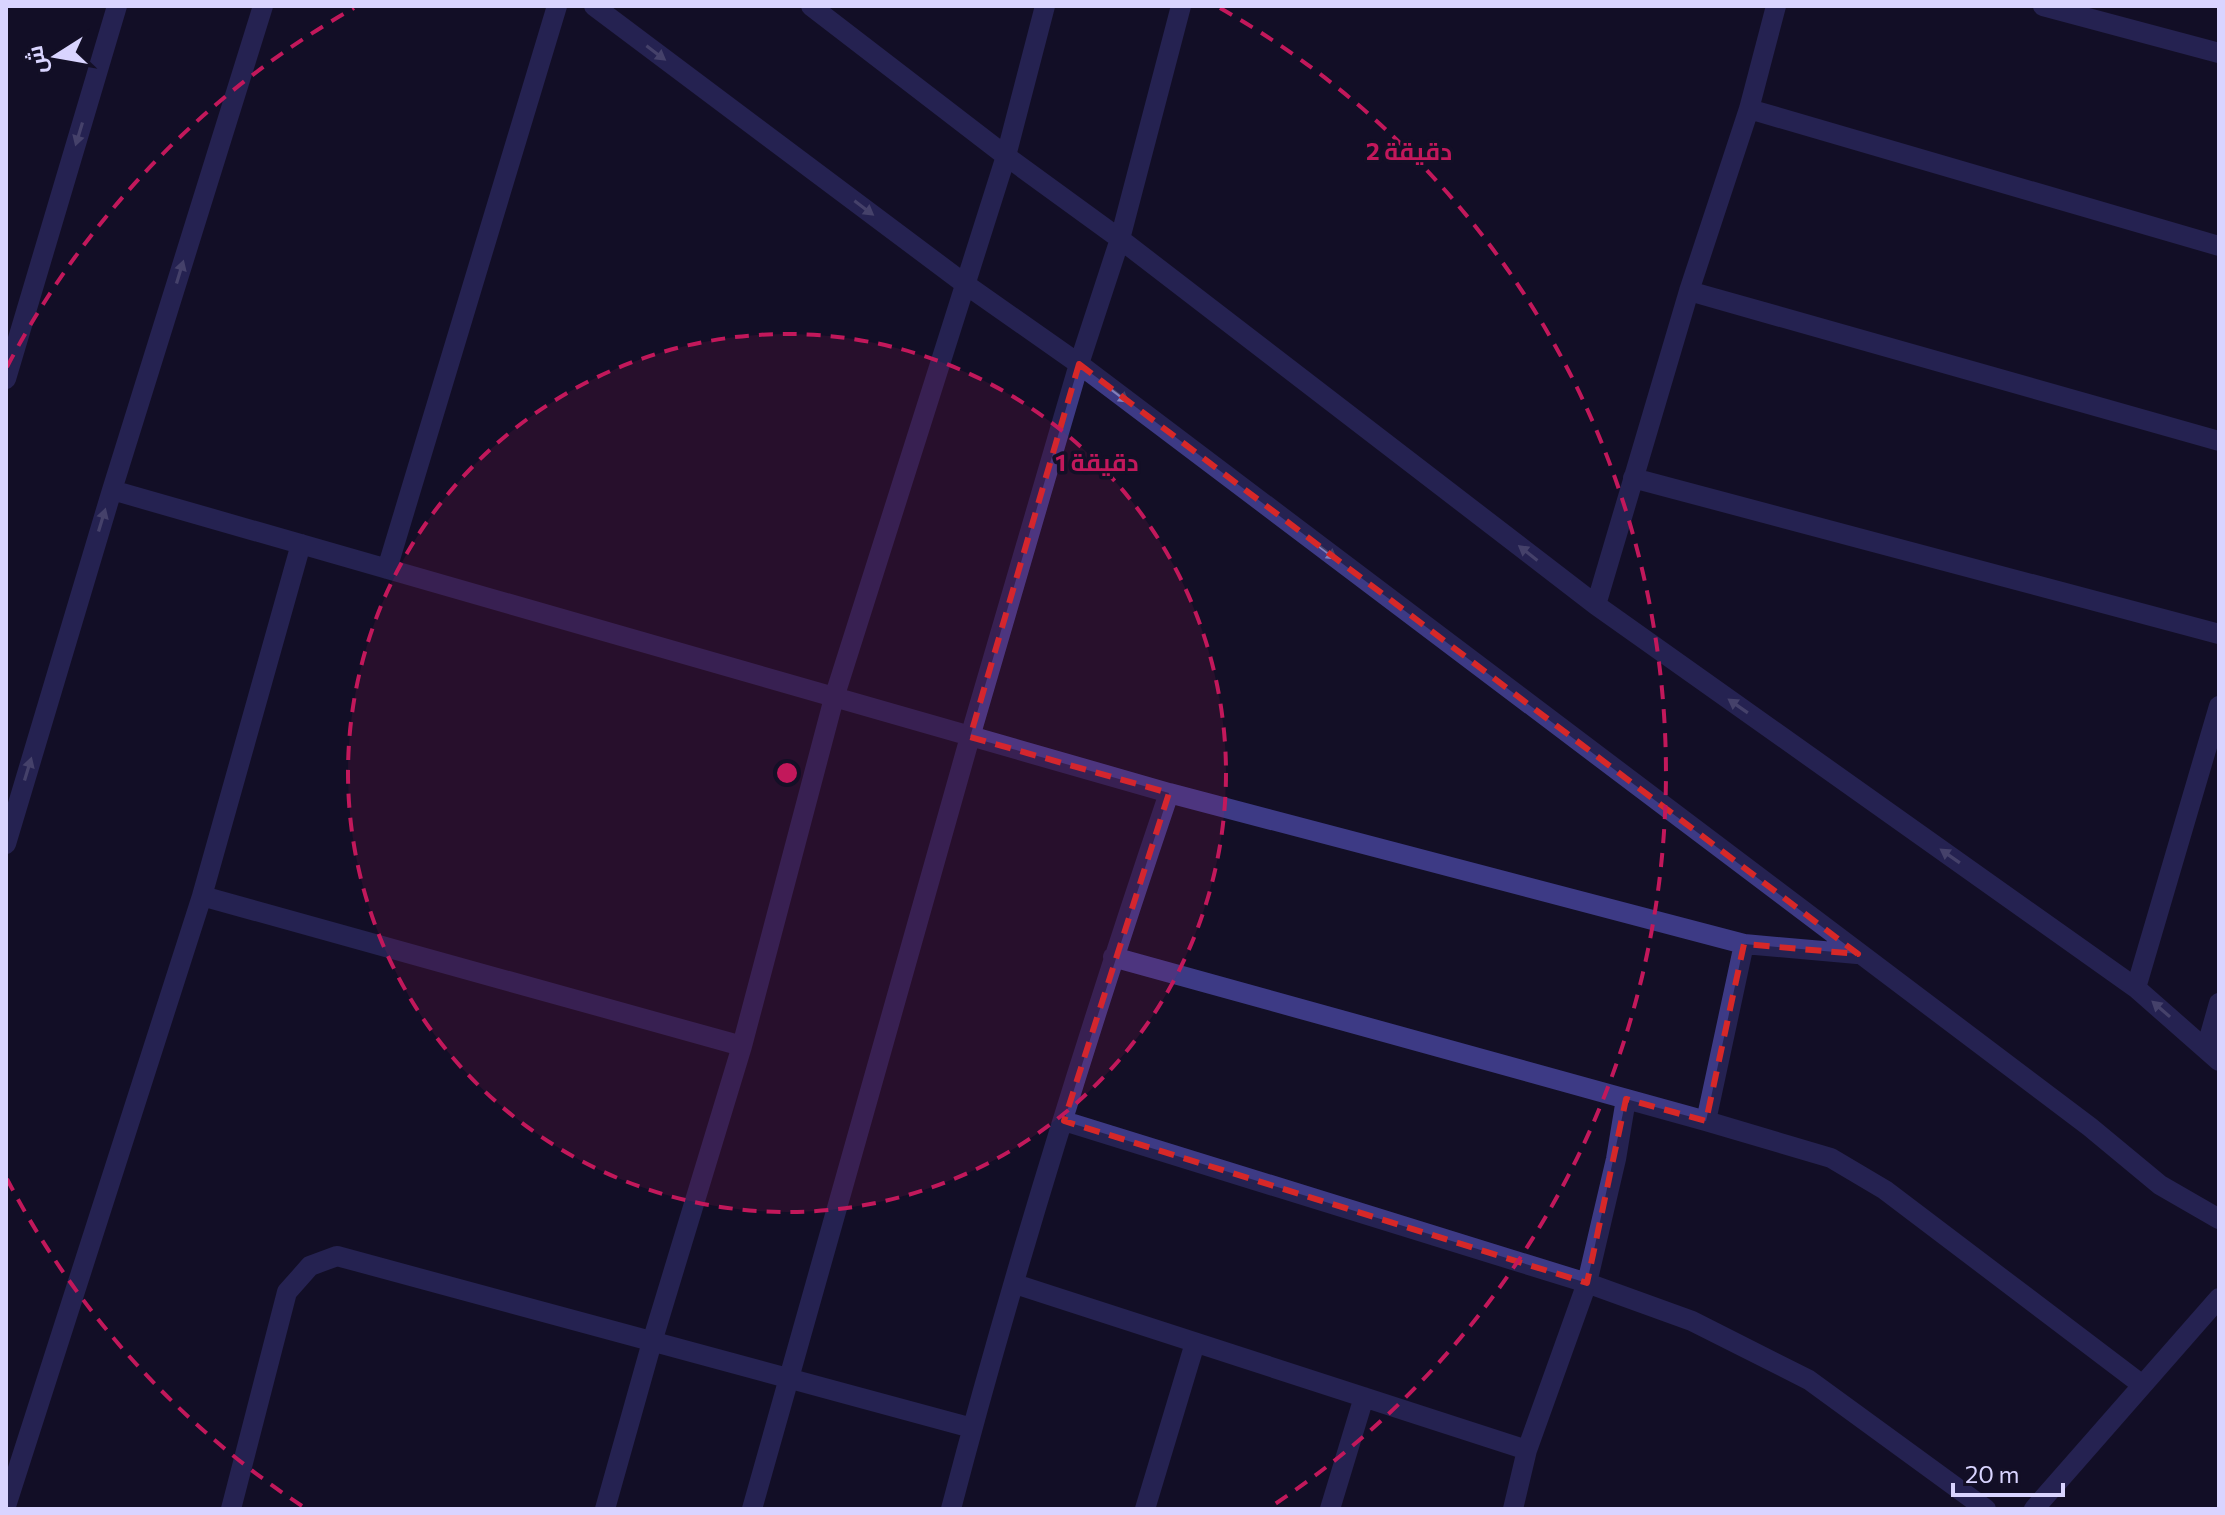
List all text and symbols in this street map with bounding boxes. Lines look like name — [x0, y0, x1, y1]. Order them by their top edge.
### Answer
north arrow — [16, 16, 96, 96]
text: ش — [20, 43, 53, 76]
one-way arrow — [646, 44, 666, 60]
one-way arrow — [72, 123, 85, 147]
text: 2 دقيقة — [1366, 136, 1452, 165]
one-way arrow — [854, 200, 875, 216]
one-way arrow — [174, 260, 187, 284]
one-way arrow — [1109, 386, 1130, 402]
text: 1 دقيقة — [1055, 447, 1139, 476]
one-way arrow — [96, 508, 109, 532]
one-way arrow — [1317, 543, 1337, 559]
one-way arrow — [1518, 545, 1538, 561]
one-way arrow — [1728, 699, 1749, 714]
one-way arrow — [22, 757, 35, 781]
centre of rings — [773, 759, 801, 787]
one-way arrow — [1940, 849, 1961, 864]
one-way arrow — [2151, 1001, 2171, 1018]
scale bar — [1953, 1447, 2063, 1497]
text: 20 m — [1965, 1459, 2019, 1488]

